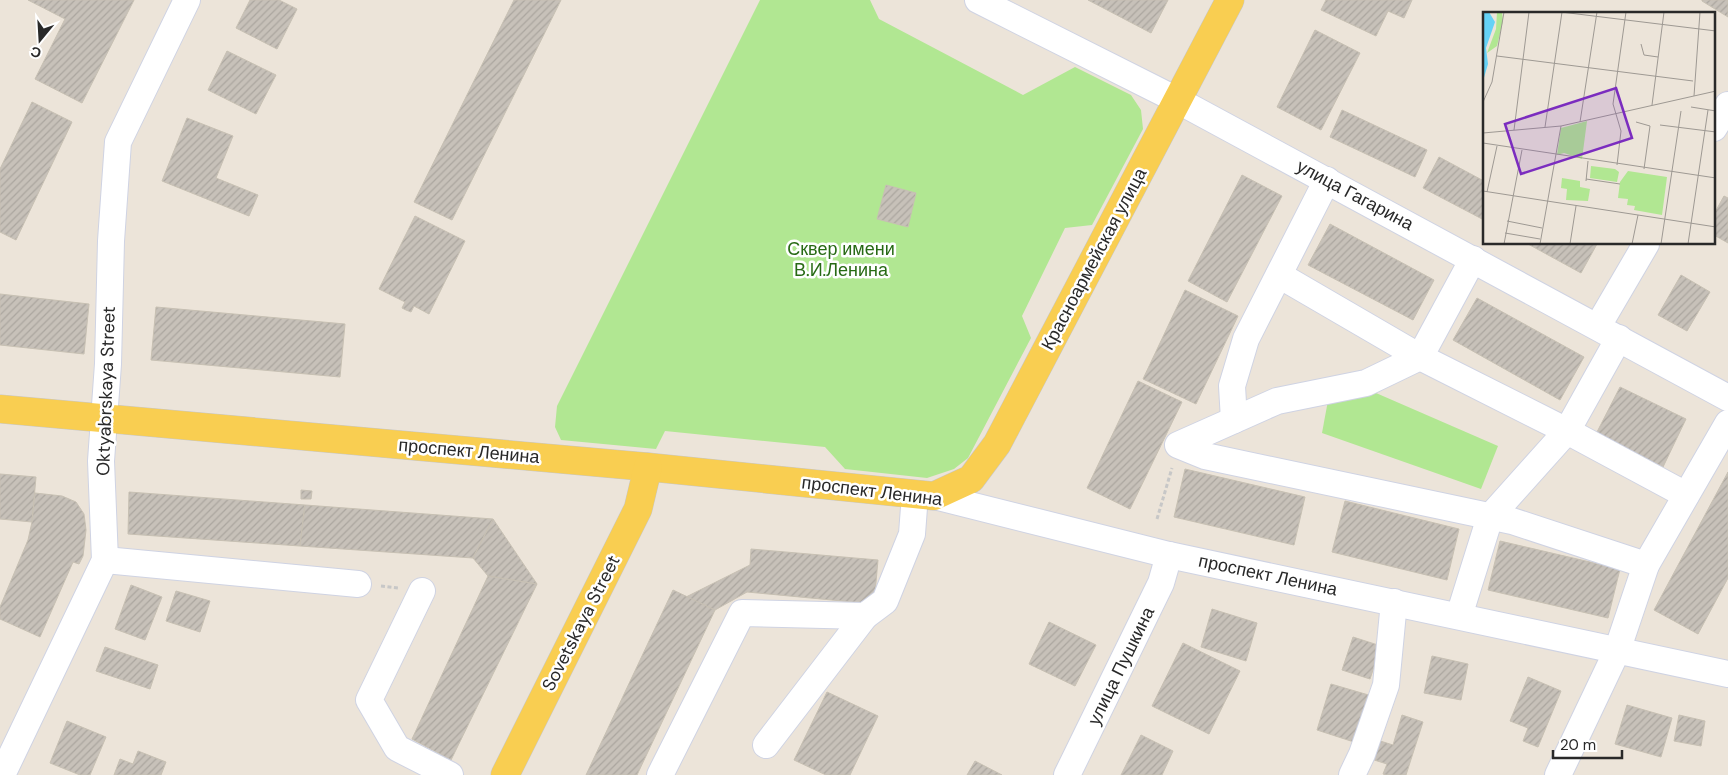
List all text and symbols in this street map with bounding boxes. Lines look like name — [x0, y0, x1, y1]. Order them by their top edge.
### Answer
inset map — [1483, 12, 1716, 245]
north arrow — [15, 15, 65, 65]
text: С — [28, 42, 44, 62]
street label: улица Гагарина — [1292, 154, 1419, 236]
street label: Красноармейская улица — [1036, 163, 1153, 354]
park label: Сквер имени В.И.Ленина — [787, 237, 895, 282]
street label: Oktyabrskaya Street — [91, 306, 121, 476]
street label: проспект Ленина — [398, 433, 541, 469]
street label: проспект Ленина — [800, 470, 945, 512]
street label: проспект Ленина — [1196, 549, 1341, 602]
street label: Sovetskaya Street — [536, 551, 626, 695]
street label: улица Пушкина — [1082, 602, 1160, 729]
scale bar — [1553, 728, 1622, 760]
text: 20 m — [1560, 735, 1596, 755]

